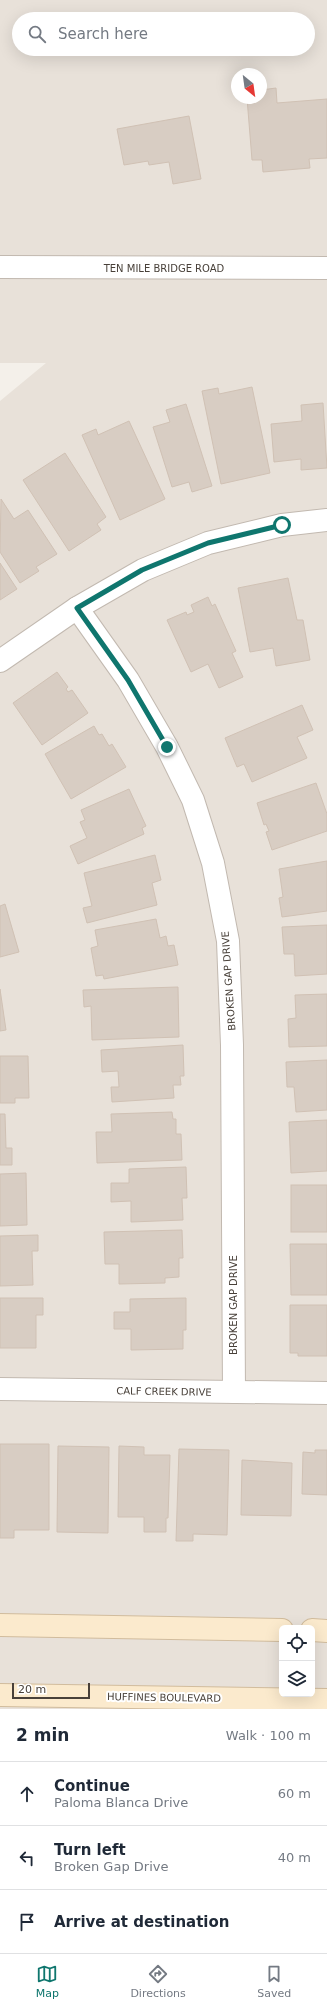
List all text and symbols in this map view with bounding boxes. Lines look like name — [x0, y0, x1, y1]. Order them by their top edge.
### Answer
search box — [12, 12, 315, 56]
icon: search — [26, 23, 48, 45]
text: Search here — [58, 25, 148, 43]
north arrow — [231, 68, 267, 104]
street label: TEN MILE BRIDGE ROAD — [103, 263, 225, 274]
route start — [273, 516, 291, 534]
route end — [158, 738, 176, 756]
street label: BROKEN GAP DRIVE — [220, 931, 237, 1031]
street label: BROKEN GAP DRIVE — [228, 1255, 239, 1355]
street label: CALF CREEK DRIVE — [116, 1385, 212, 1398]
map controls — [279, 1625, 315, 1697]
button: locate — [279, 1625, 315, 1661]
button: layers — [279, 1661, 315, 1697]
scale bar — [12, 1681, 90, 1700]
text: 20 m — [18, 1683, 46, 1696]
street label: HUFFINES BOULEVARD — [107, 1691, 221, 1704]
text: 2 min — [16, 1725, 69, 1745]
text: Walk · 100 m — [226, 1728, 311, 1743]
text: Continue — [54, 1777, 130, 1795]
icon: ahead — [16, 1783, 38, 1805]
text: 60 m — [278, 1786, 311, 1801]
text: Paloma Blanca Drive — [54, 1795, 188, 1810]
text: Turn left — [54, 1841, 126, 1859]
icon: left — [16, 1847, 38, 1869]
text: 40 m — [278, 1850, 311, 1865]
text: Broken Gap Drive — [54, 1859, 168, 1874]
icon: arrive — [16, 1911, 38, 1933]
text: Arrive at destination — [54, 1913, 229, 1931]
tab: Map — [36, 1963, 59, 2000]
tab: Directions — [130, 1963, 186, 2000]
tab: Saved — [257, 1963, 291, 2000]

